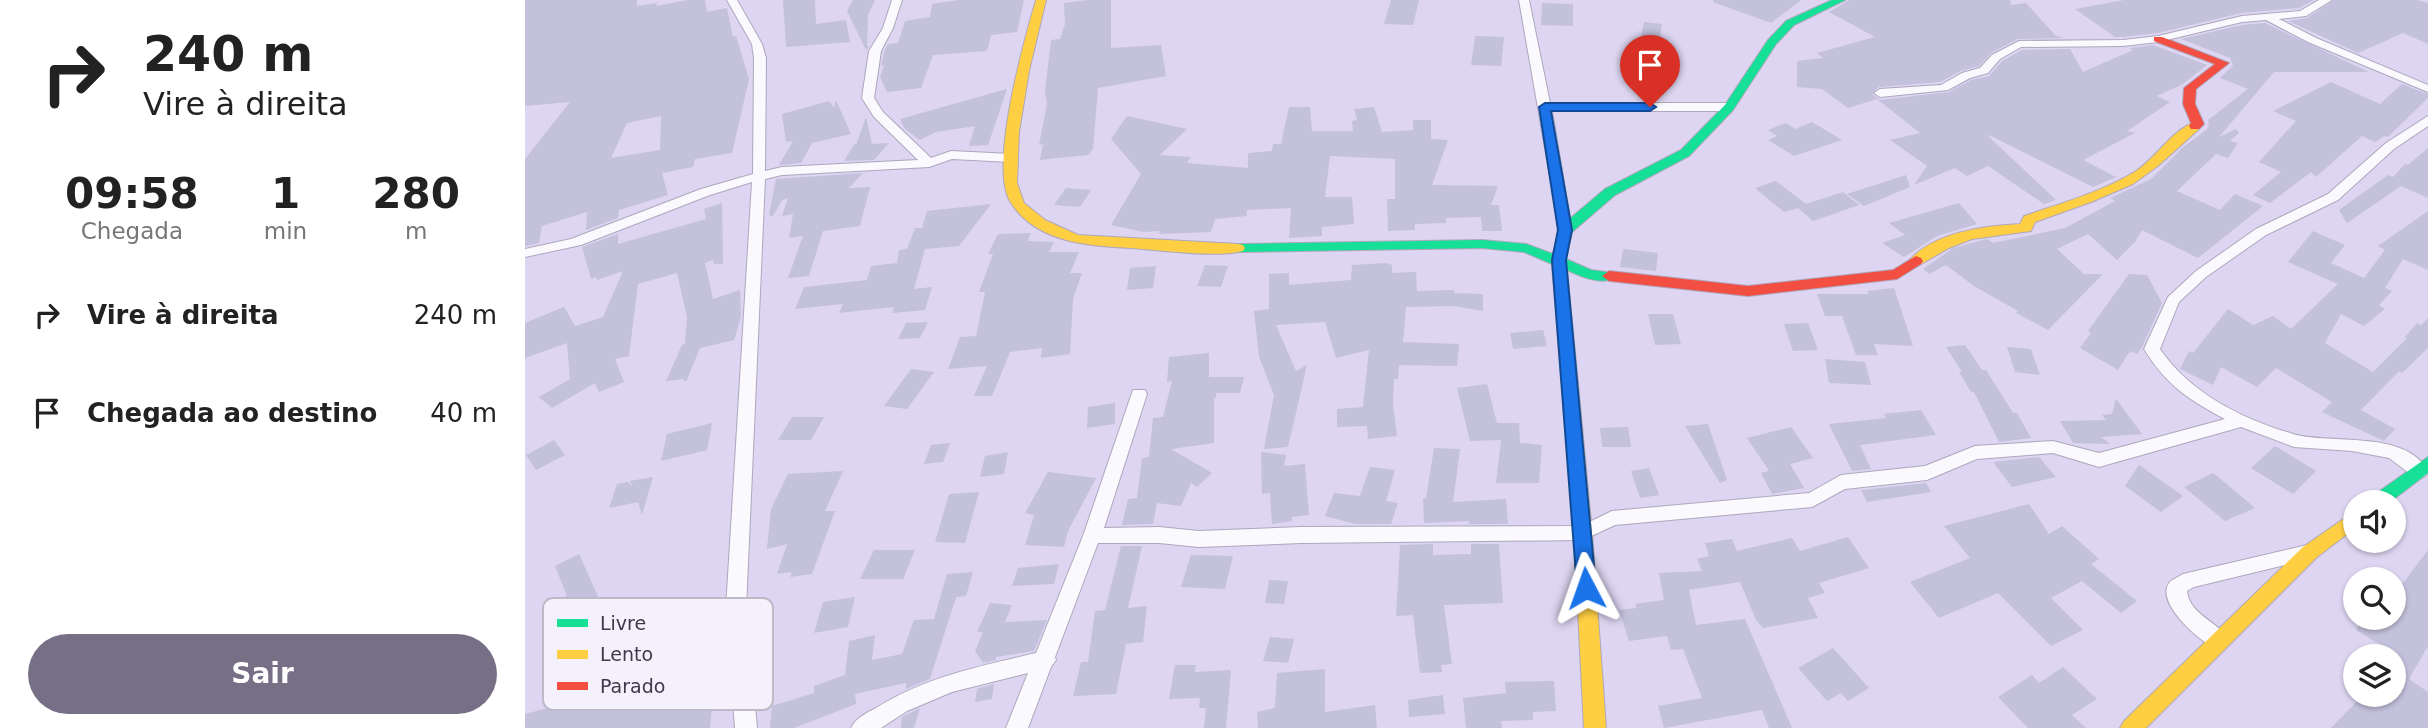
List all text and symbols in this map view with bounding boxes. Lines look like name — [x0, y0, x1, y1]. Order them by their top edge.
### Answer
text: 240 m — [143, 26, 313, 83]
icon: right — [28, 28, 119, 119]
pin — [1620, 35, 1680, 107]
icon: arrive — [1631, 46, 1669, 84]
text: Vire à direita — [143, 85, 348, 123]
text: 09:58 — [65, 169, 199, 218]
text: 1 — [271, 169, 300, 218]
text: 280 — [372, 169, 460, 218]
text: Chegada — [81, 218, 183, 244]
text: min — [264, 218, 307, 244]
text: m — [405, 218, 427, 244]
icon: right — [28, 296, 66, 334]
text: Vire à direita — [87, 300, 279, 330]
text: 240 m — [414, 300, 497, 330]
icon: arrive — [28, 394, 66, 432]
text: Chegada ao destino — [87, 398, 377, 428]
text: 40 m — [430, 398, 497, 428]
map controls — [2343, 490, 2406, 707]
button: sound — [2343, 490, 2406, 553]
position arrow — [1549, 551, 1623, 625]
button: search — [2343, 567, 2406, 630]
legend — [543, 598, 773, 710]
text: Livre — [600, 612, 646, 634]
button: Sair — [28, 634, 497, 714]
text: Lento — [600, 643, 653, 665]
button: layers — [2343, 644, 2406, 707]
text: Parado — [600, 675, 665, 697]

